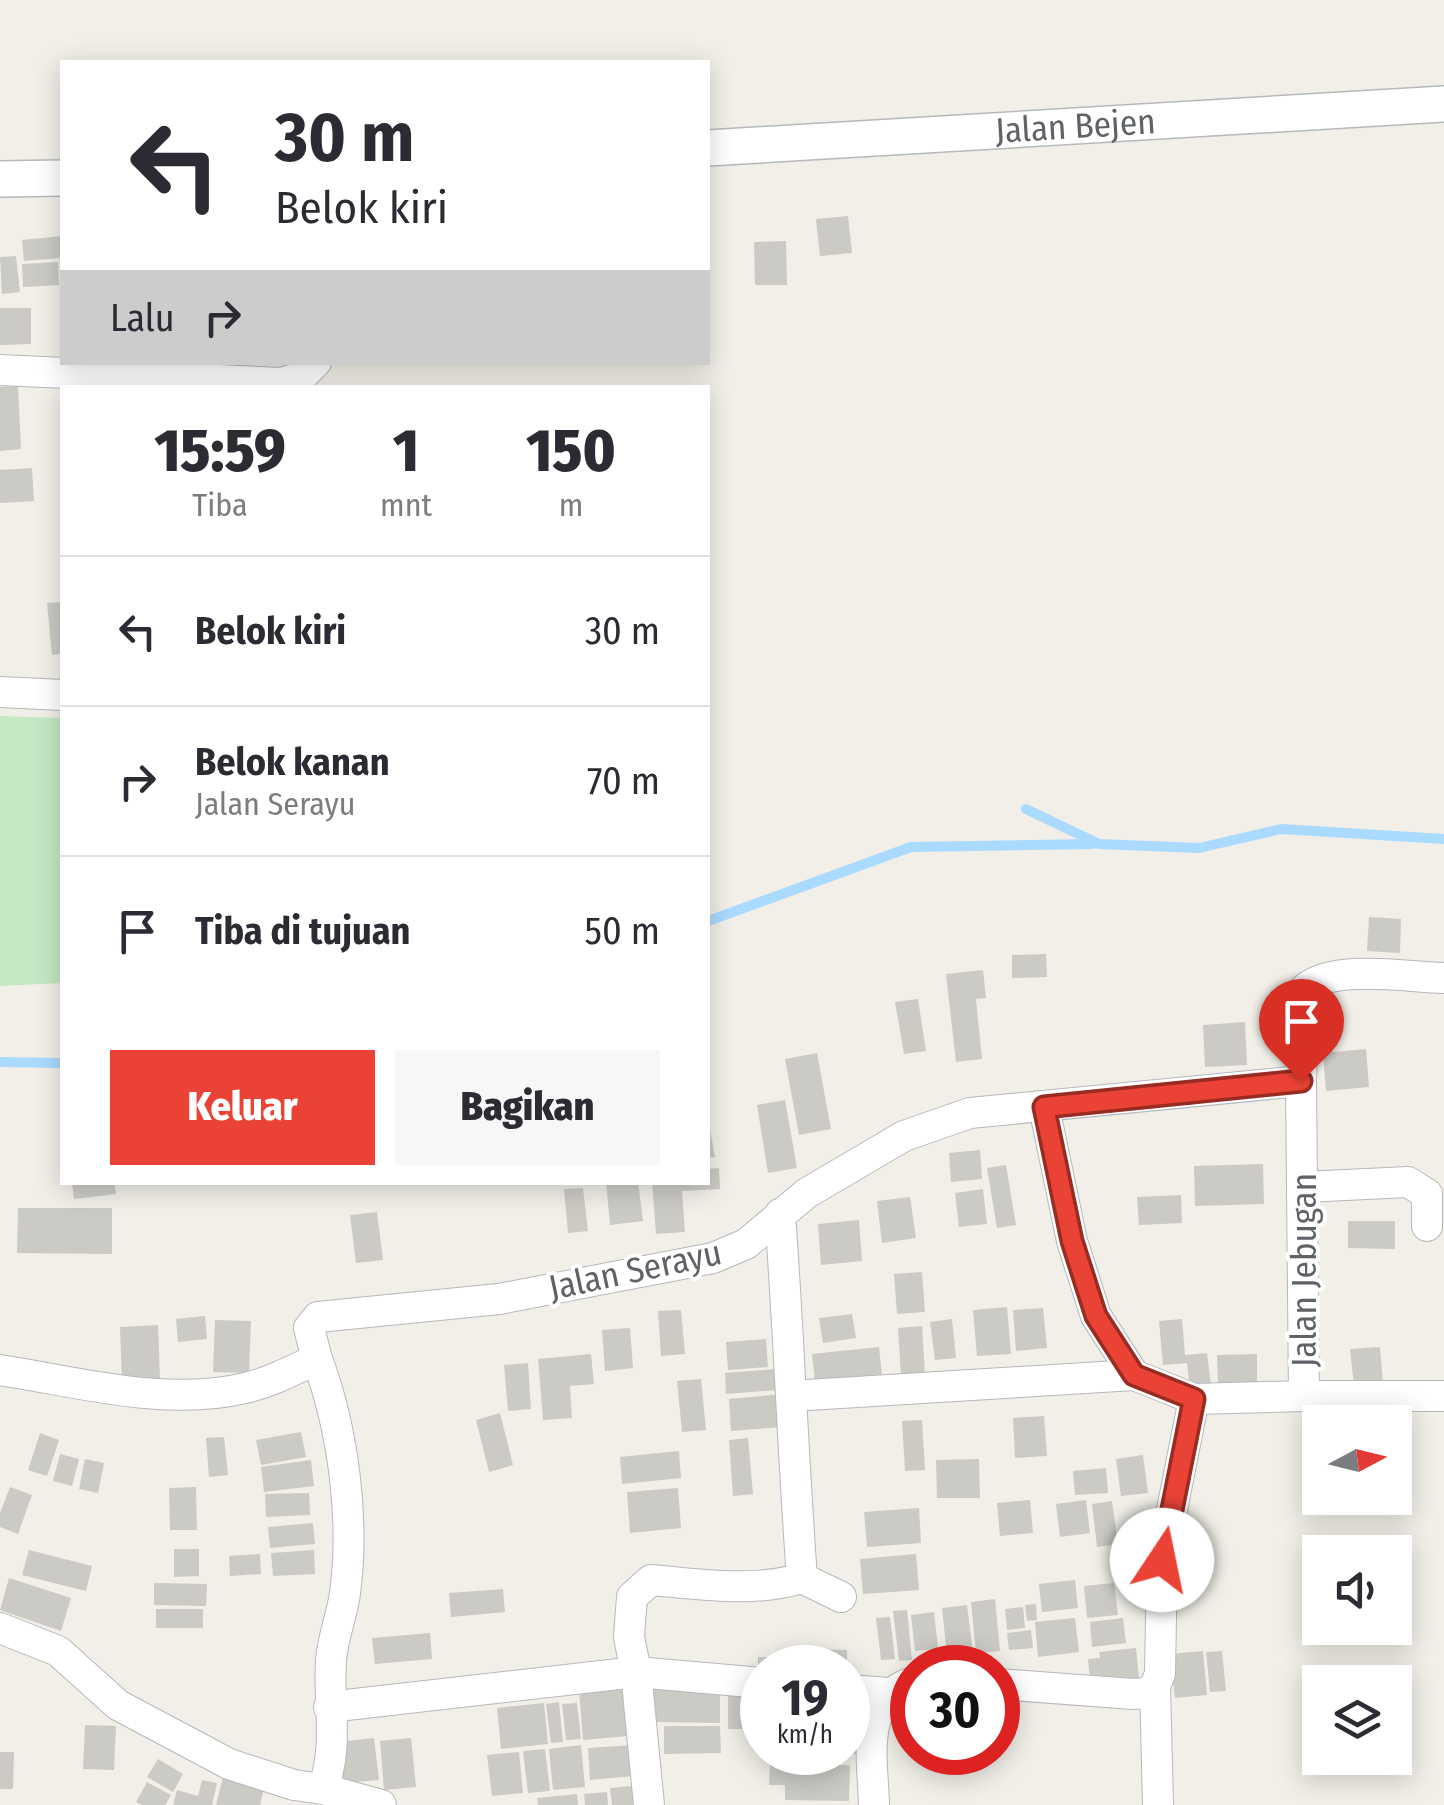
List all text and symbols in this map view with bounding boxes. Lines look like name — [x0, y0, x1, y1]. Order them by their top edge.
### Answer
text: 30 m — [275, 96, 414, 180]
icon: left — [110, 100, 240, 230]
street label: Jalan Bejen — [994, 100, 1157, 152]
text: Belok kiri — [275, 181, 448, 235]
icon: right — [195, 290, 250, 345]
text: Lalu — [110, 295, 175, 341]
text: 15:59 — [154, 415, 286, 487]
text: 1 — [393, 415, 419, 487]
text: 150 — [526, 415, 616, 487]
text: Tiba — [192, 486, 248, 524]
text: mnt — [380, 486, 432, 524]
text: m — [559, 486, 583, 524]
icon: left — [110, 604, 165, 659]
text: Belok kiri — [195, 608, 346, 654]
text: 30 m — [585, 608, 660, 654]
text: Belok kanan — [195, 739, 390, 785]
icon: right — [110, 754, 165, 809]
text: 70 m — [587, 758, 660, 804]
text: Jalan Serayu — [195, 785, 356, 823]
icon: arrive — [110, 904, 165, 959]
text: Tiba di tujuan — [195, 908, 411, 954]
text: 50 m — [585, 908, 660, 954]
pin — [1259, 979, 1344, 1082]
icon: arrive — [1274, 994, 1329, 1049]
button: Keluar — [110, 1050, 375, 1165]
button: Bagikan — [395, 1050, 660, 1165]
street label: Jalan Jebugan — [1283, 1173, 1325, 1367]
street label: Jalan Serayu — [545, 1231, 725, 1309]
north arrow — [1302, 1405, 1412, 1515]
map controls — [1302, 1405, 1412, 1775]
position arrow — [1110, 1508, 1214, 1612]
button: sound — [1302, 1535, 1412, 1645]
speed limit sign: 30 — [890, 1645, 1020, 1775]
button: layers — [1302, 1665, 1412, 1775]
text: 19 — [781, 1668, 828, 1728]
text: km/h — [777, 1720, 833, 1750]

